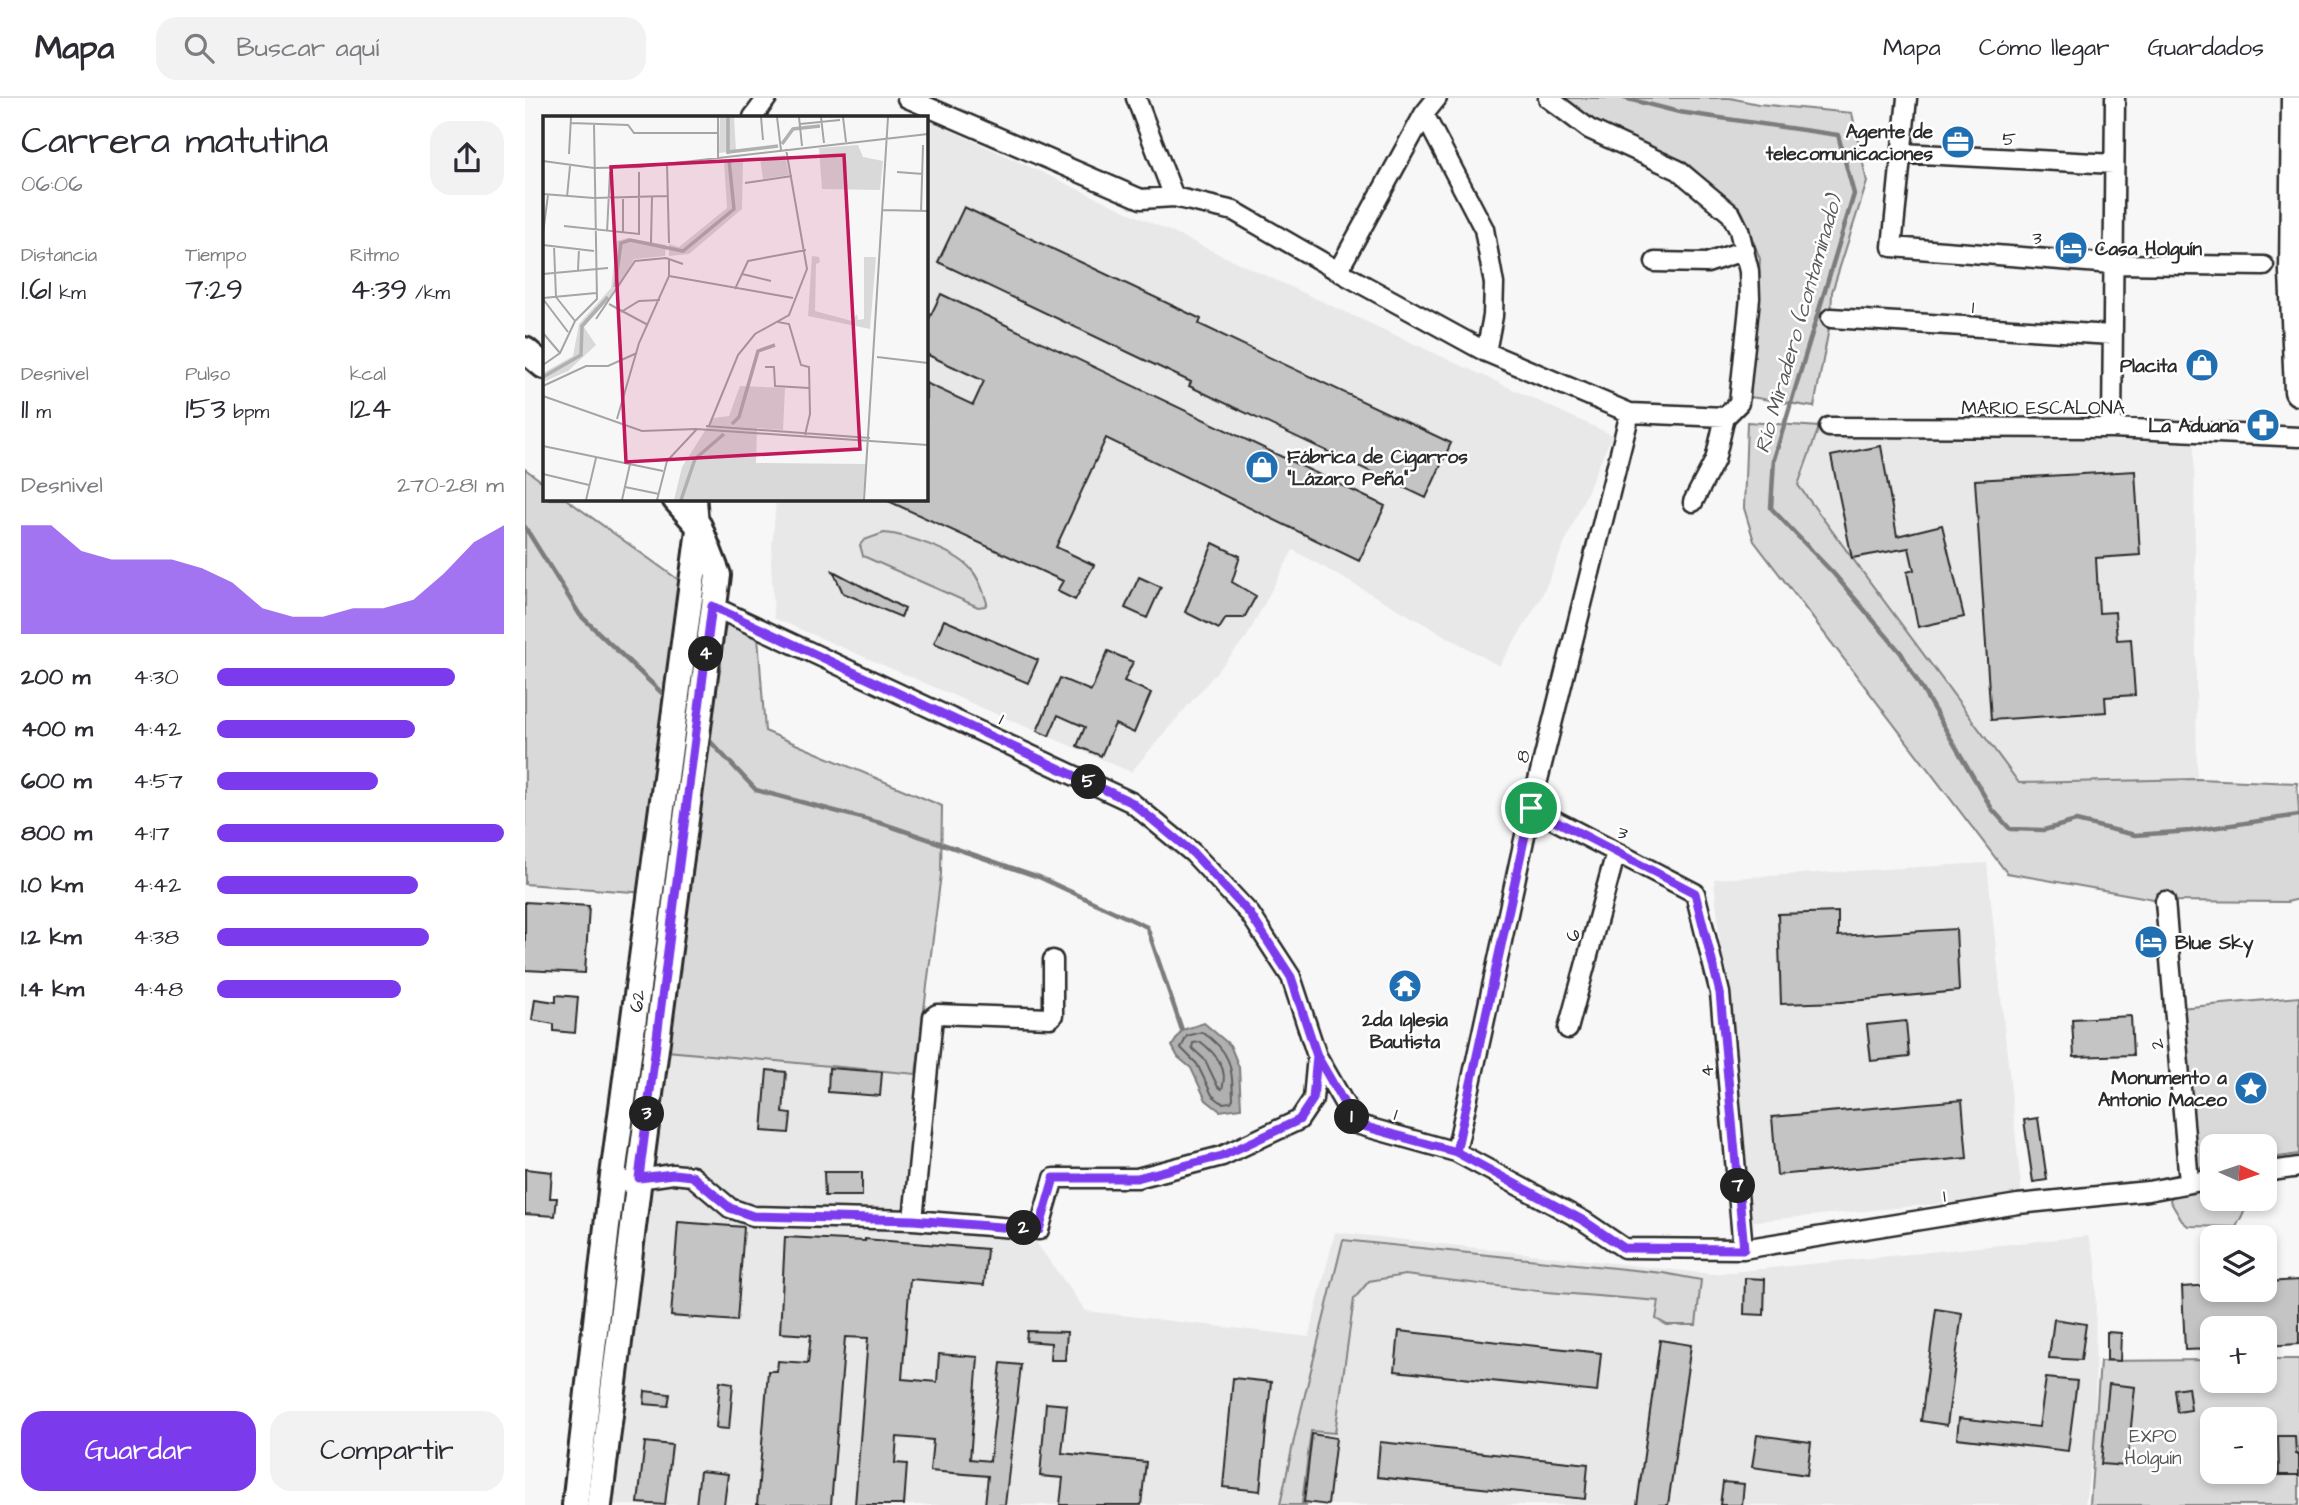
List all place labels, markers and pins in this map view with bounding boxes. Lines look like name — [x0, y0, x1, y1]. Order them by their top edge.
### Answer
place label: Agente de telecomunicaciones — [1765, 119, 1934, 168]
office icon: Agente de telecomunicaciones — [1939, 123, 1977, 161]
hotel icon: Casa Holguín — [2052, 229, 2090, 267]
place label: Casa Holguín — [2095, 236, 2202, 264]
shop icon: Placita — [2183, 346, 2221, 384]
place label: Placita — [2120, 353, 2177, 380]
pharmacy icon: La Aduana — [2244, 406, 2282, 444]
place label: La Aduana — [2148, 413, 2239, 440]
place label: Fábrica de Cigarros "Lázaro Peña" — [1287, 444, 1468, 493]
shop icon: Fábrica de Cigarros "Lázaro Peña" — [1243, 448, 1281, 486]
pin: 4 — [689, 636, 723, 672]
pin: 5 — [1071, 764, 1107, 800]
pin — [1501, 778, 1561, 838]
hotel icon: Blue Sky — [2132, 923, 2170, 961]
place label: Blue Sky — [2175, 930, 2254, 958]
temple icon: 2da Iglesia Bautista — [1386, 967, 1424, 1005]
place label: 2da Iglesia Bautista — [1361, 1007, 1448, 1056]
place label: Monumento a Antonio Maceo — [2098, 1065, 2227, 1114]
place icon: Monumento a Antonio Maceo — [2232, 1069, 2270, 1107]
pin: 3 — [629, 1096, 665, 1132]
pin: 1 — [1335, 1100, 1369, 1134]
pin: 7 — [1721, 1168, 1755, 1204]
pin: 2 — [1007, 1210, 1041, 1246]

